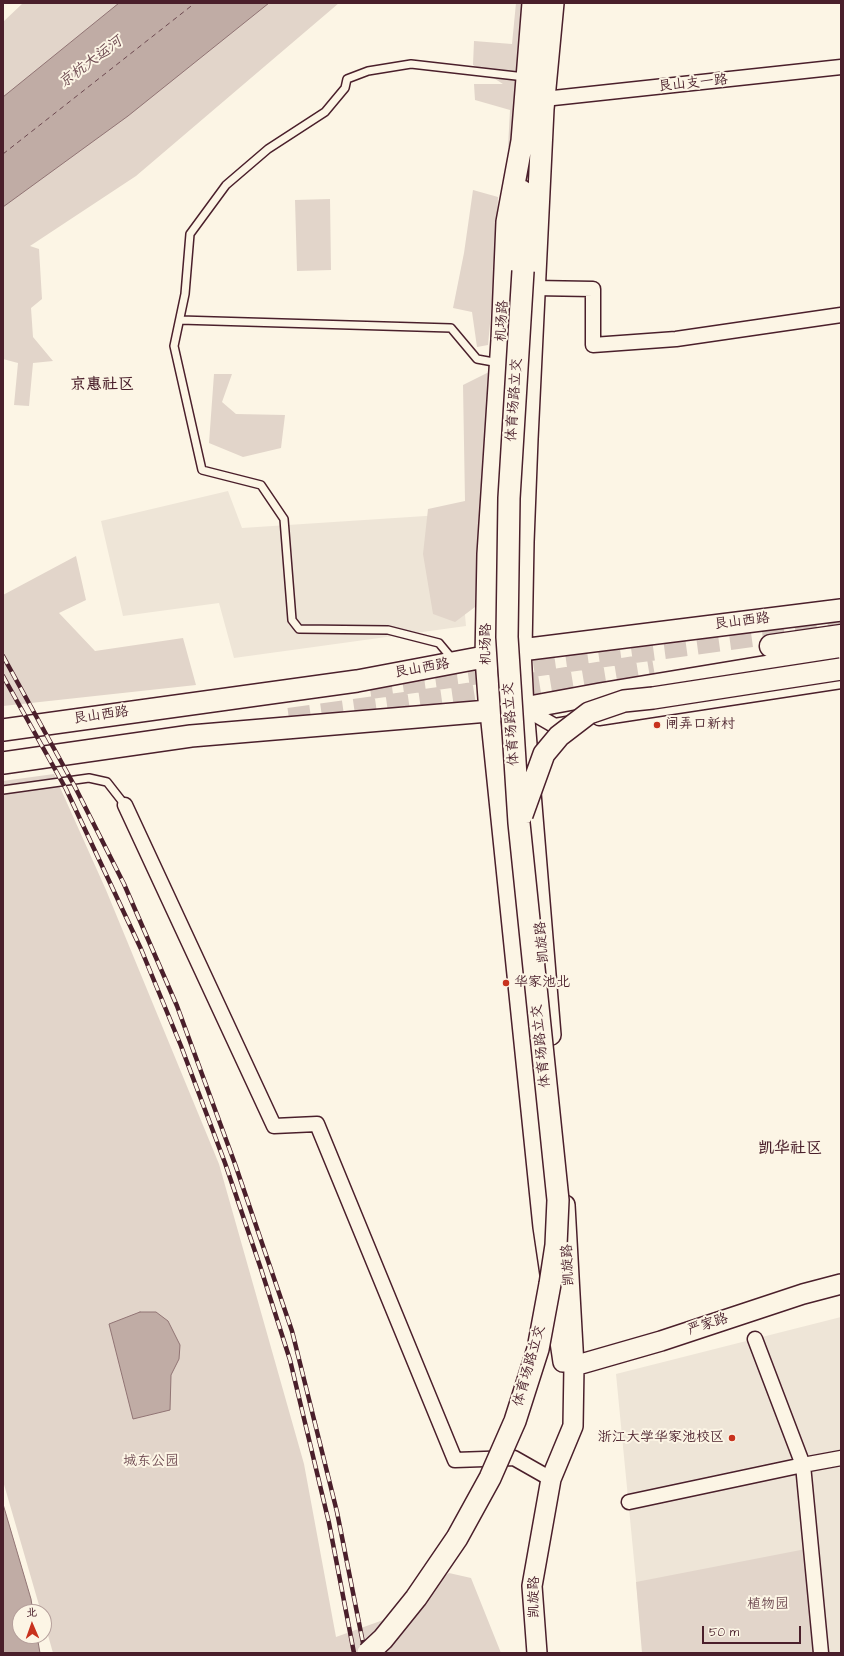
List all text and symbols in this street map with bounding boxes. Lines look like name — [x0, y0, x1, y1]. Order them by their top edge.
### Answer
water label: 京杭大运河 — [56, 33, 126, 93]
street label: 艮山支一路 — [657, 72, 729, 96]
street label: 机场路 — [494, 300, 512, 342]
street label: 体育场路立交 — [504, 358, 526, 442]
district label: 京惠社区 — [70, 376, 134, 396]
street label: 艮山西路 — [713, 610, 771, 634]
street label: 机场路 — [479, 623, 495, 665]
street label: 艮山西路 — [393, 656, 451, 682]
street label: 体育场路立交 — [501, 682, 523, 766]
street label: 艮山西路 — [72, 704, 130, 728]
place label: 闸弄口新村 — [665, 717, 735, 733]
marker: 闸弄口新村 — [652, 720, 662, 730]
street label: 凯旋路 — [533, 920, 553, 964]
place label: 华家池北 — [514, 975, 570, 991]
marker: 华家池北 — [501, 978, 511, 988]
street label: 体育场路立交 — [529, 1003, 555, 1089]
district label: 凯华社区 — [758, 1140, 822, 1160]
street label: 凯旋路 — [560, 1244, 578, 1286]
street label: 严家路 — [685, 1311, 731, 1339]
street label: 体育场路立交 — [510, 1323, 550, 1409]
place label: 浙江大学华家池校区 — [598, 1430, 724, 1446]
marker: 浙江大学华家池校区 — [727, 1433, 737, 1443]
park label: 城东公园 — [123, 1454, 179, 1470]
street label: 凯旋路 — [527, 1576, 543, 1618]
park label: 植物园 — [747, 1597, 789, 1613]
north arrow — [12, 1604, 52, 1644]
text: 北 — [26, 1605, 37, 1620]
scale bar — [704, 1618, 803, 1644]
text: 50 m — [709, 1624, 739, 1641]

